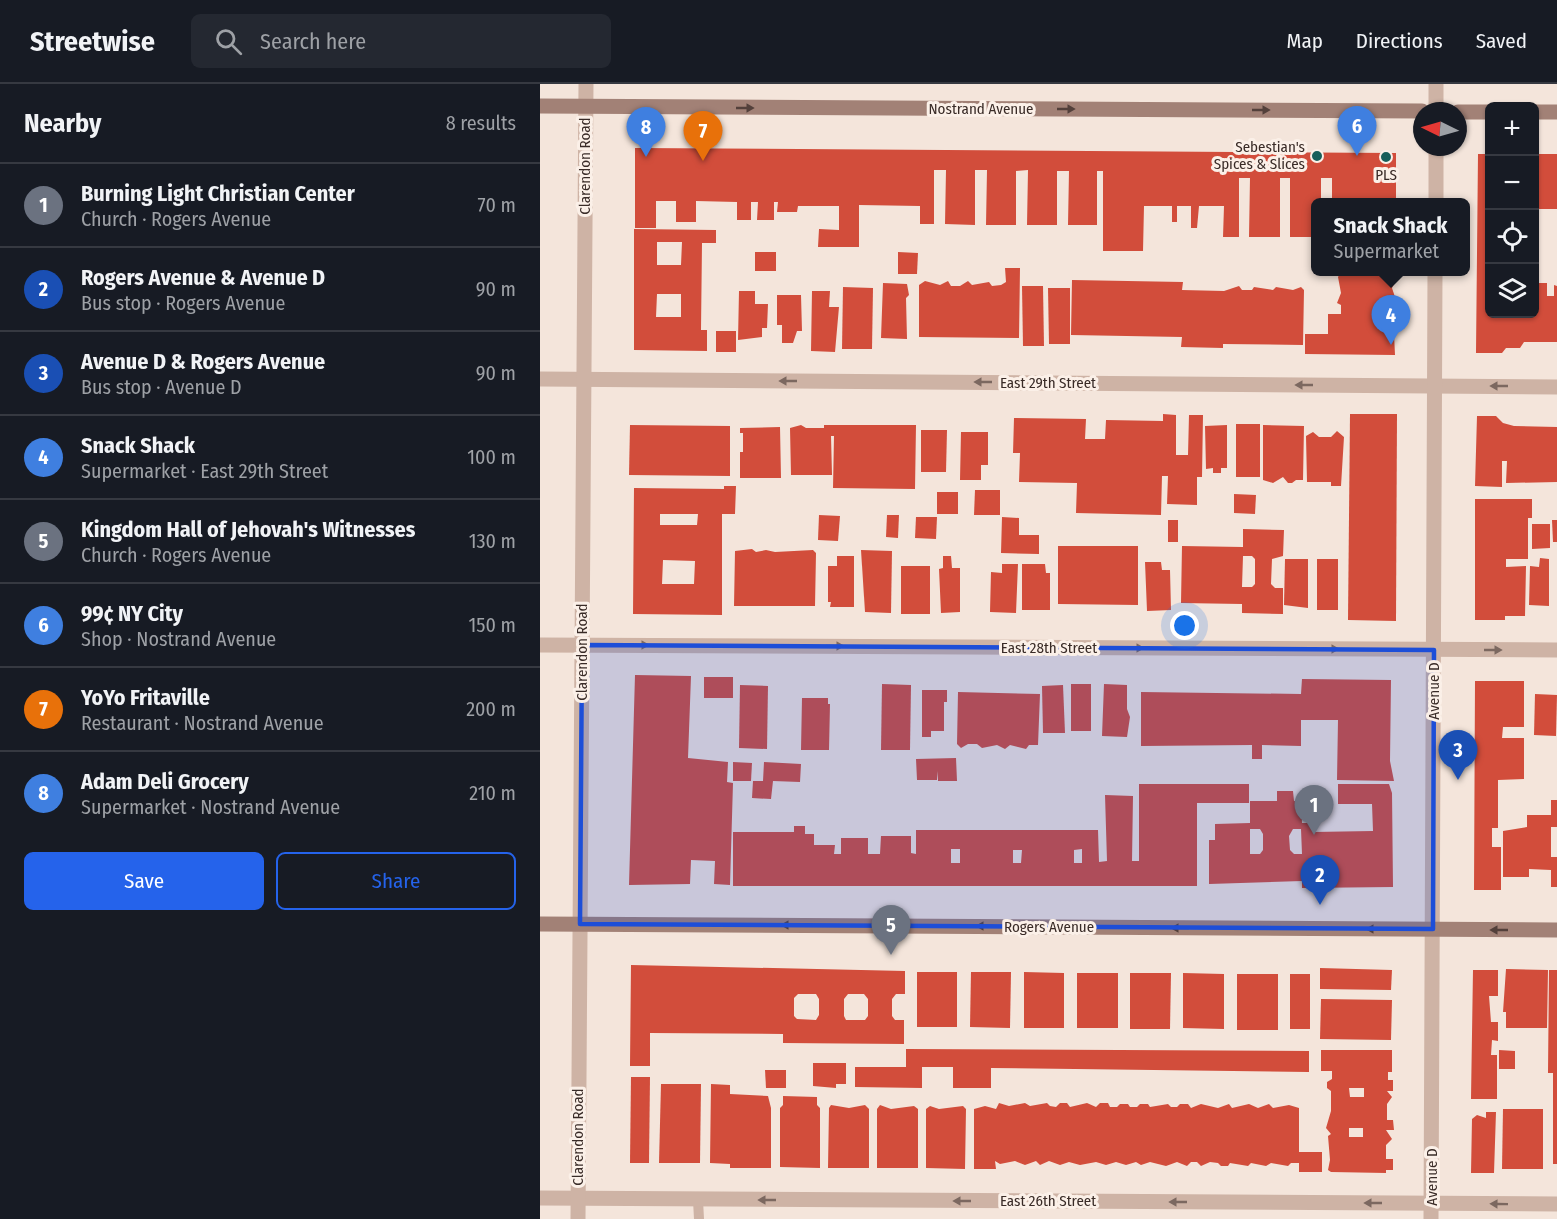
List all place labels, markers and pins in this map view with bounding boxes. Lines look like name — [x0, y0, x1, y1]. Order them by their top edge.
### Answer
pin: 6 — [1338, 106, 1376, 156]
pin: 8 — [626, 107, 666, 157]
pin: 7 — [684, 112, 722, 161]
place label: Sebestian's Spices & Slices — [1214, 138, 1305, 173]
marker: Sebestian's Spices & Slices — [1310, 149, 1324, 163]
marker: PLS — [1379, 150, 1393, 164]
place label: PLS — [1375, 166, 1397, 184]
pin: 4 — [1372, 296, 1410, 345]
pin: 3 — [1438, 730, 1478, 780]
pin: 1 — [1294, 786, 1334, 835]
pin: 2 — [1300, 856, 1340, 905]
pin: 5 — [872, 906, 910, 955]

